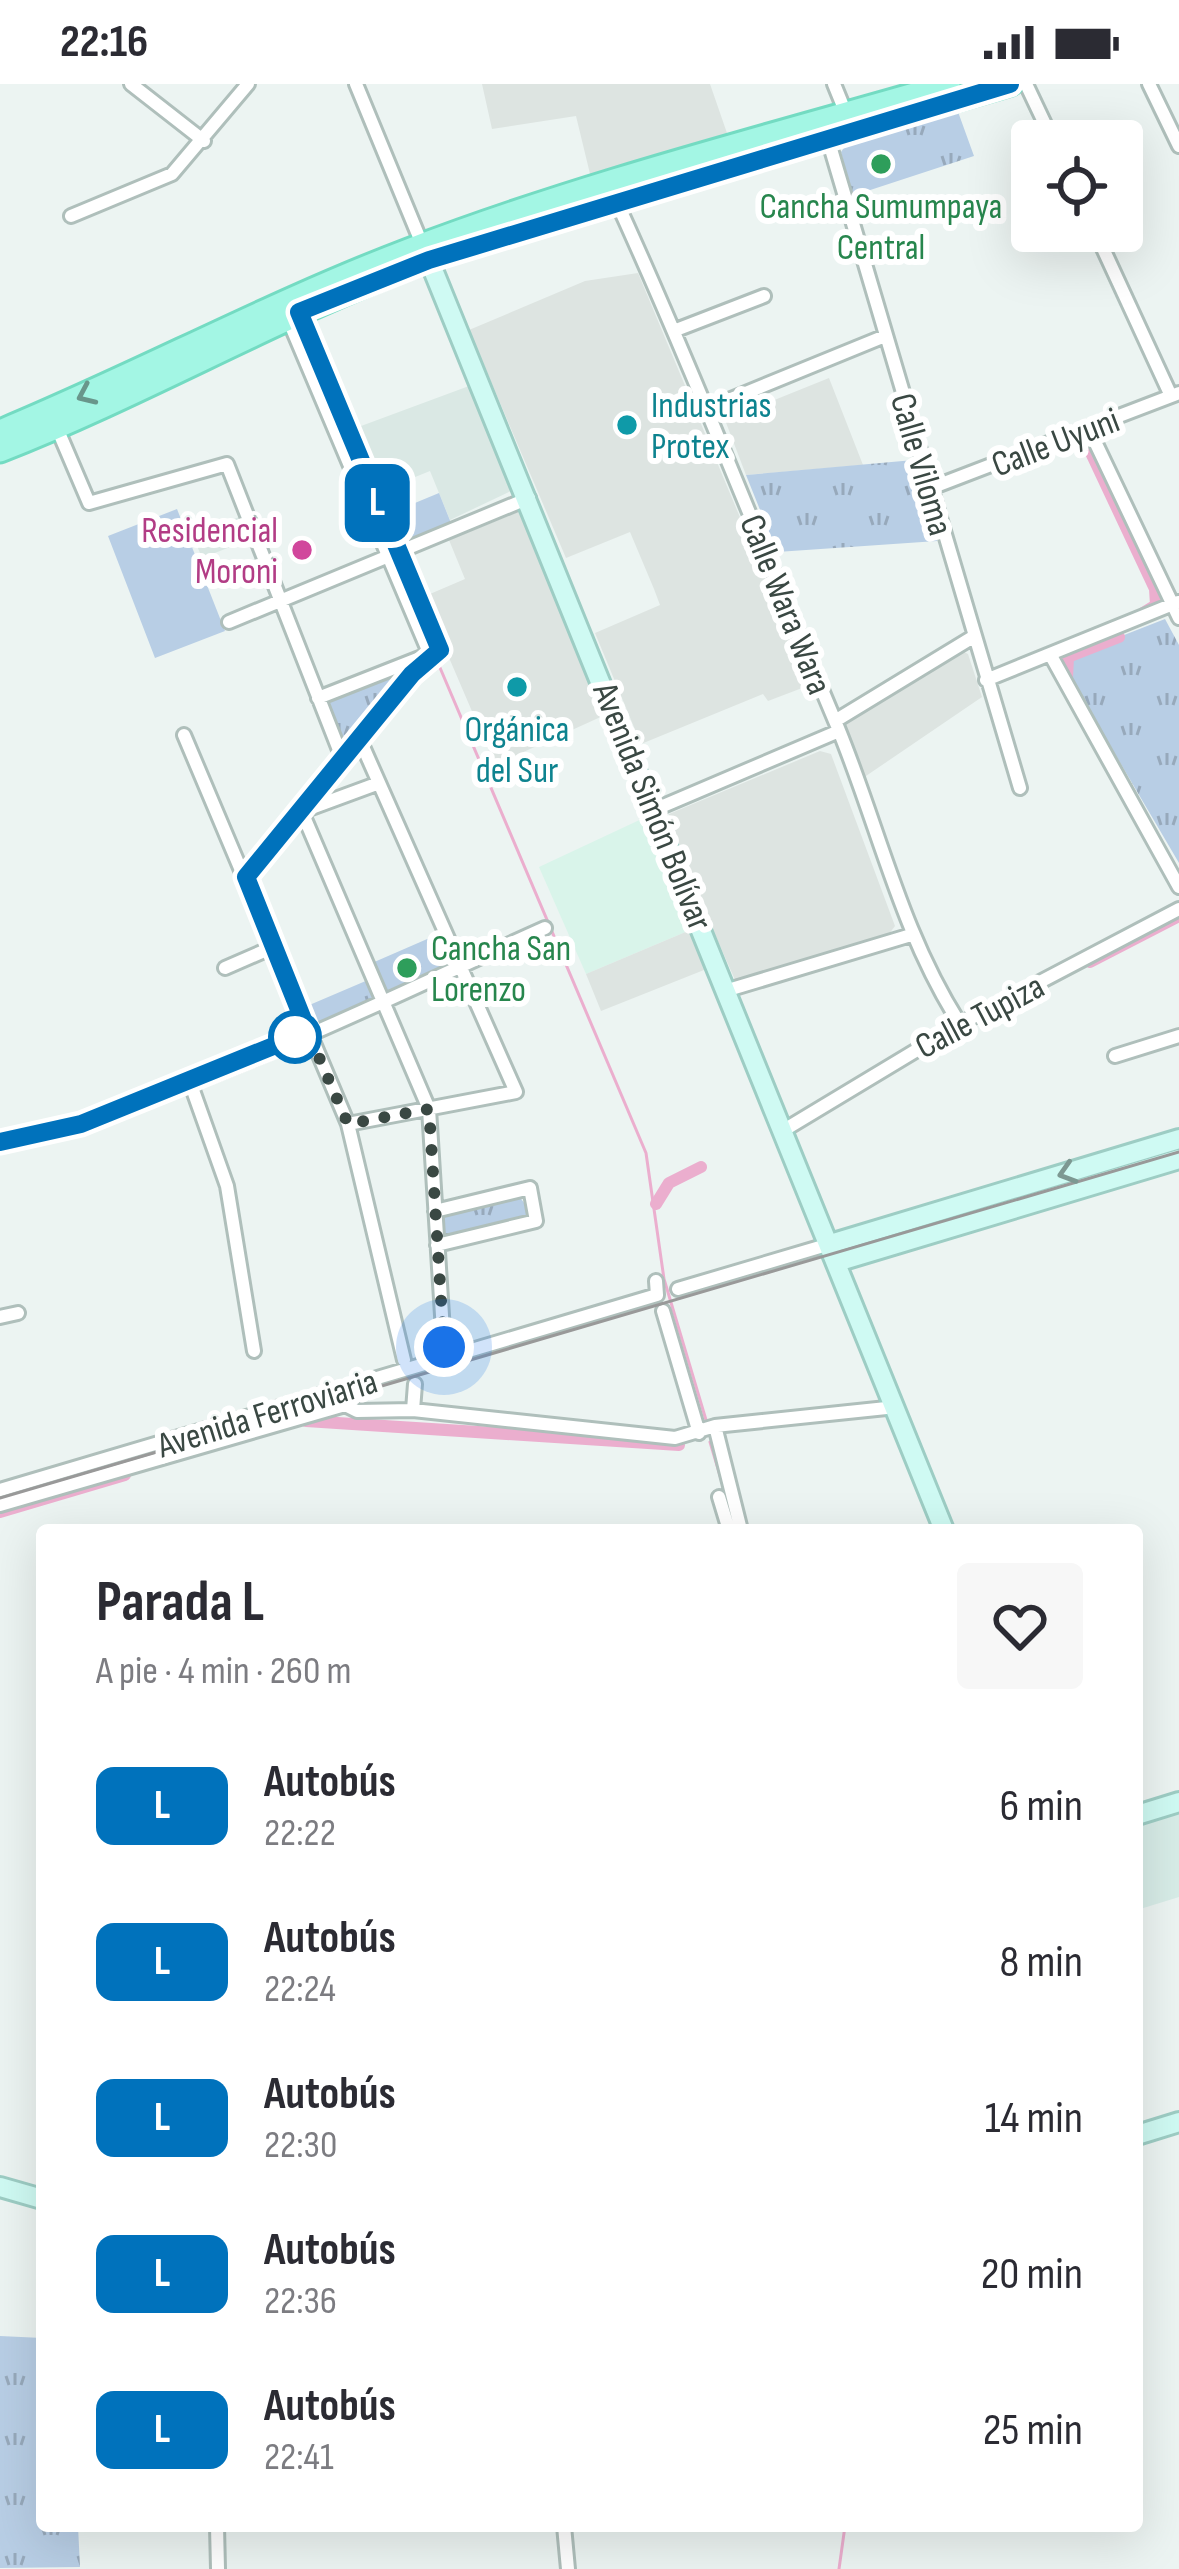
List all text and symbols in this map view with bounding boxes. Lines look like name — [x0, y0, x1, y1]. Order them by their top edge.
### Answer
text: 22:16 — [60, 15, 148, 70]
map controls — [1011, 120, 1143, 252]
button: locate — [1011, 120, 1143, 252]
marker: Cancha Sumumpaya Central — [868, 151, 894, 177]
place label: Cancha Sumumpaya Central — [760, 186, 1002, 270]
one-way arrow — [77, 380, 98, 404]
place label: Industrias Protex — [651, 385, 771, 469]
street label: Calle Viloma — [880, 389, 961, 541]
street label: Calle Uyuni — [986, 399, 1126, 487]
marker: Industrias Protex — [614, 412, 640, 438]
line badge: L — [338, 464, 416, 542]
text: L — [369, 477, 385, 528]
street label: Calle Wara Wara — [729, 509, 840, 701]
place label: Residencial Moroni — [141, 510, 278, 594]
marker: Residencial Moroni — [289, 537, 315, 563]
marker: Orgánica del Sur — [504, 674, 530, 700]
street label: Avenida Simón Bolívar — [582, 676, 721, 937]
place label: Orgánica del Sur — [465, 709, 569, 793]
place label: Cancha San Lorenzo — [431, 928, 571, 1012]
marker: Cancha San Lorenzo — [394, 955, 420, 981]
street label: Calle Tupiza — [908, 965, 1052, 1069]
unlabelled marker — [270, 1012, 320, 1062]
one-way arrow — [1057, 1159, 1078, 1184]
your location — [414, 1317, 474, 1377]
street label: Avenida Ferroviaria — [152, 1361, 383, 1469]
button: heart — [957, 1563, 1083, 1689]
text: Parada L — [96, 1569, 264, 1637]
text: A pie · 4 min · 260 m — [96, 1648, 352, 1695]
text: Autobús — [264, 1755, 396, 1810]
text: 6 min — [1000, 1779, 1083, 1834]
text: L — [154, 1780, 170, 1831]
text: 22:22 — [264, 1810, 336, 1857]
text: Autobús — [264, 1911, 396, 1966]
text: 8 min — [1000, 1935, 1083, 1990]
text: L — [154, 1936, 170, 1987]
text: 22:24 — [264, 1966, 336, 2013]
text: Autobús — [264, 2067, 396, 2122]
text: 14 min — [985, 2091, 1083, 2146]
text: L — [154, 2092, 170, 2143]
text: 22:30 — [264, 2122, 337, 2169]
text: Autobús — [264, 2223, 396, 2278]
text: 20 min — [981, 2247, 1083, 2302]
text: L — [154, 2248, 170, 2299]
text: 22:36 — [264, 2278, 337, 2325]
text: Autobús — [264, 2379, 396, 2434]
text: 25 min — [983, 2403, 1083, 2458]
text: L — [154, 2404, 170, 2455]
text: 22:41 — [264, 2434, 334, 2481]

